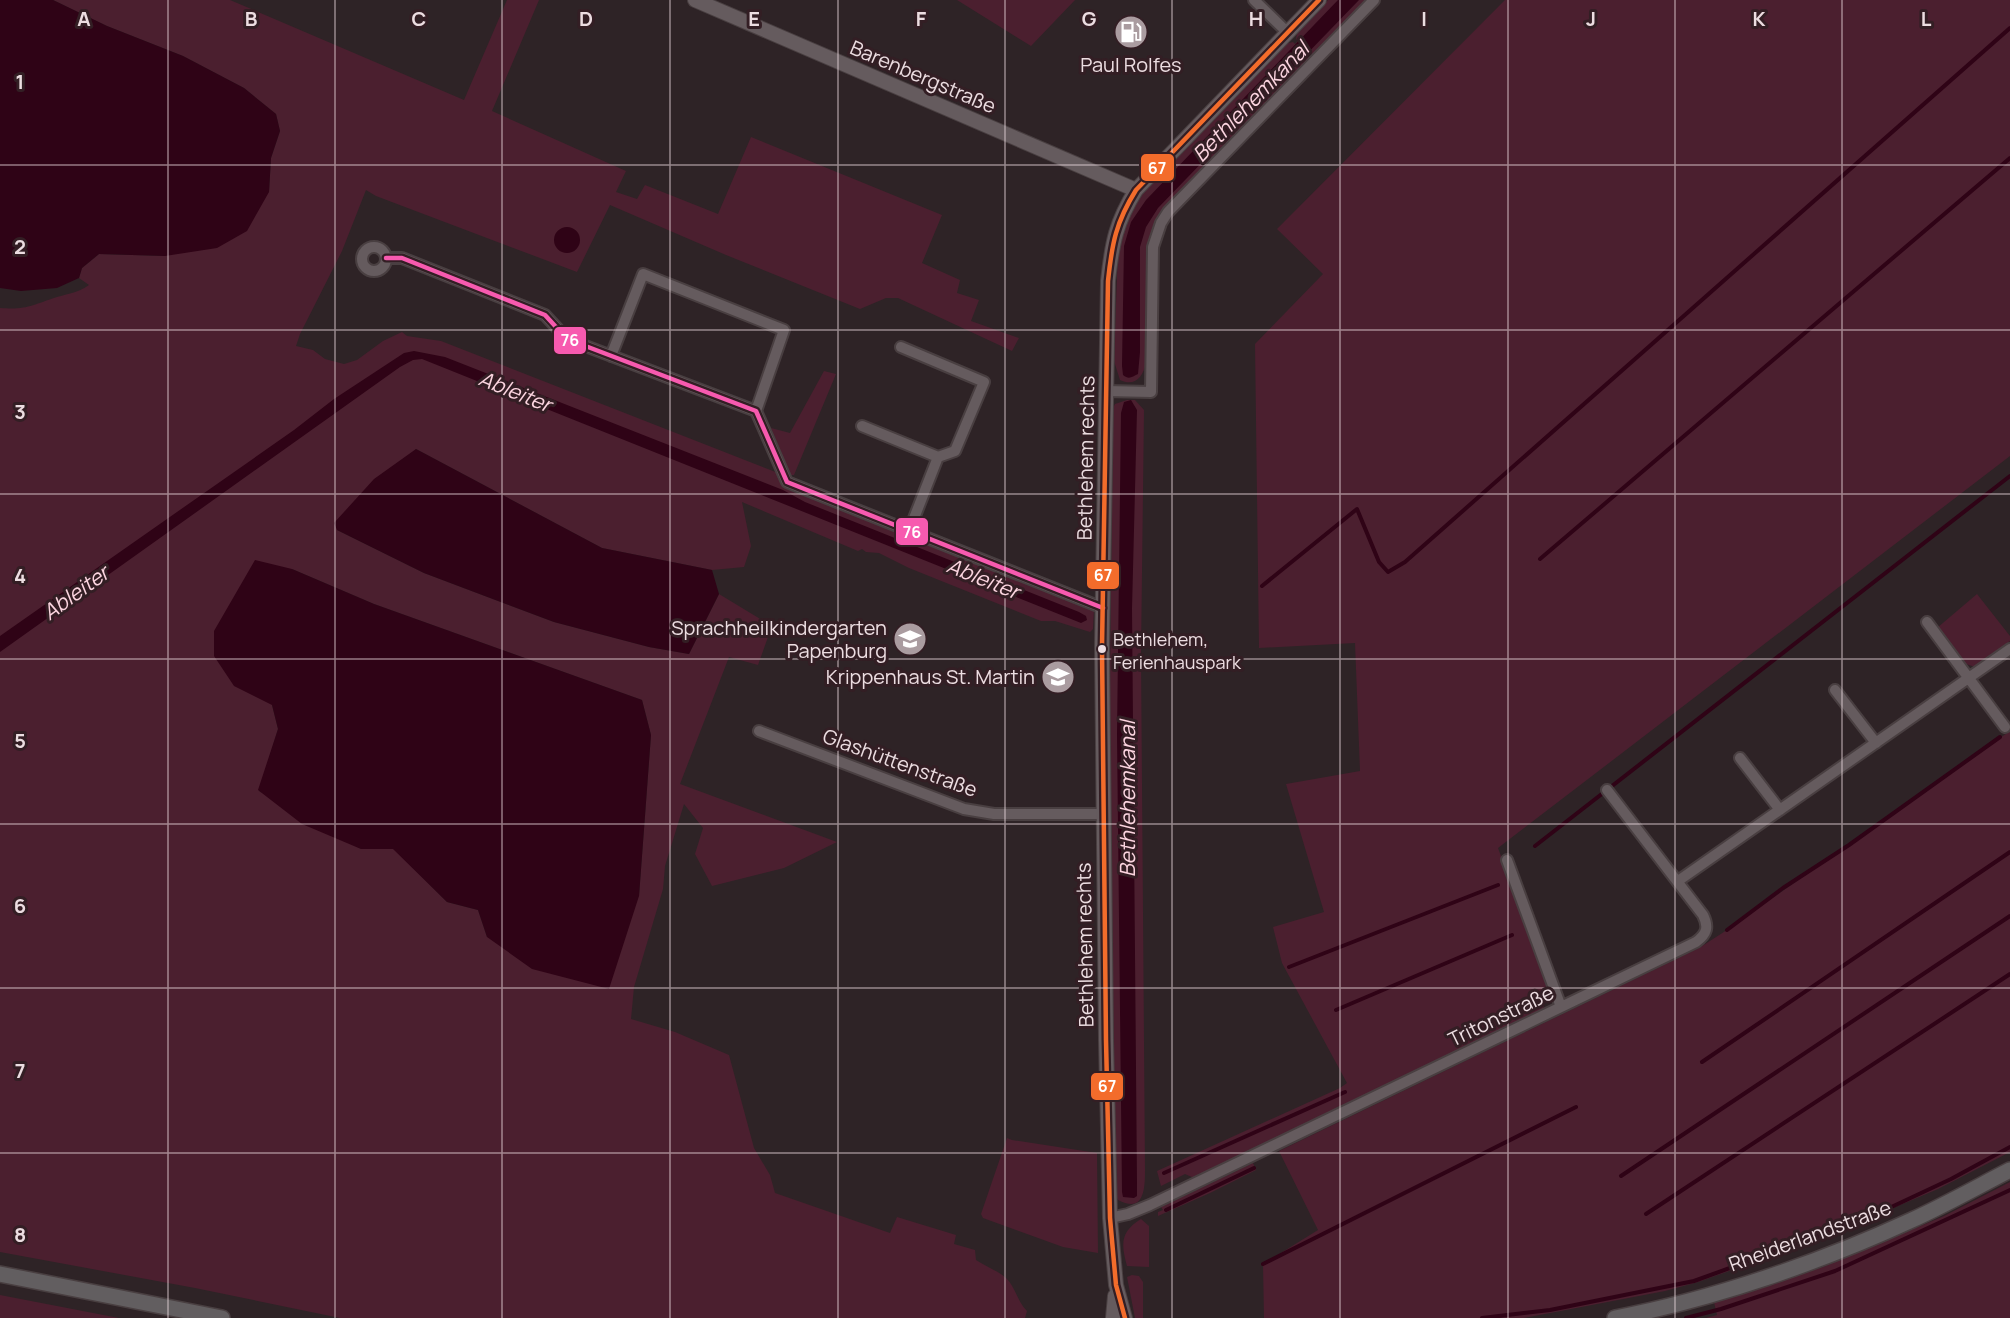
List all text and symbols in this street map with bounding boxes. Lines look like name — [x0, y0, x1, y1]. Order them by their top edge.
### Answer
text: A — [77, 5, 91, 32]
text: B — [245, 5, 258, 32]
text: C — [412, 5, 426, 32]
text: D — [579, 5, 593, 32]
text: E — [748, 5, 760, 32]
text: F — [916, 5, 927, 32]
text: G — [1082, 5, 1097, 32]
text: H — [1249, 5, 1263, 32]
text: I — [1421, 5, 1427, 32]
text: J — [1586, 5, 1596, 32]
text: K — [1753, 5, 1766, 32]
text: L — [1921, 5, 1932, 32]
fuel station icon: Paul Rolfes — [1113, 14, 1149, 50]
water label: Bethlehemkanal — [1186, 33, 1317, 167]
street label: Barenbergstraße — [846, 34, 1000, 119]
place label: Paul Rolfes — [1080, 51, 1182, 78]
text: 1 — [16, 68, 24, 95]
line badge: 67 — [1140, 153, 1175, 182]
text: 67 — [1148, 157, 1166, 179]
text: 2 — [14, 233, 26, 260]
line badge: 76 — [553, 326, 587, 355]
text: 76 — [561, 329, 579, 351]
water label: Ableiter — [475, 364, 558, 419]
street label: Bethlehem rechts — [1071, 375, 1100, 541]
text: 3 — [14, 398, 26, 425]
line badge: 76 — [895, 517, 929, 546]
text: 76 — [903, 521, 921, 543]
water label: Ableiter — [943, 551, 1026, 606]
water label: Ableiter — [37, 557, 116, 626]
line badge: 67 — [1086, 561, 1120, 590]
text: 4 — [14, 562, 26, 589]
text: 67 — [1094, 564, 1112, 586]
place label: Sprachheilkindergarten Papenburg — [671, 614, 887, 664]
school or university icon: Sprachheilkindergarten Papenburg — [892, 621, 928, 657]
place label: Bethlehem, Ferienhauspark — [1113, 627, 1242, 674]
marker: Bethlehem, Ferienhauspark — [1096, 643, 1108, 655]
school or university icon: Krippenhaus St. Martin — [1040, 659, 1076, 695]
place label: Krippenhaus St. Martin — [826, 663, 1035, 690]
water label: Bethlehemkanal — [1113, 718, 1141, 877]
street label: Glashüttenstraße — [819, 722, 981, 803]
text: 5 — [14, 727, 26, 754]
street label: Bethlehem rechts — [1070, 862, 1099, 1028]
text: 6 — [14, 892, 26, 919]
street label: Tritonstraße — [1444, 978, 1558, 1053]
text: 7 — [15, 1057, 25, 1084]
line badge: 67 — [1090, 1072, 1124, 1101]
text: 67 — [1098, 1075, 1116, 1097]
street label: Rheiderlandstraße — [1725, 1194, 1895, 1277]
text: 8 — [14, 1221, 26, 1248]

